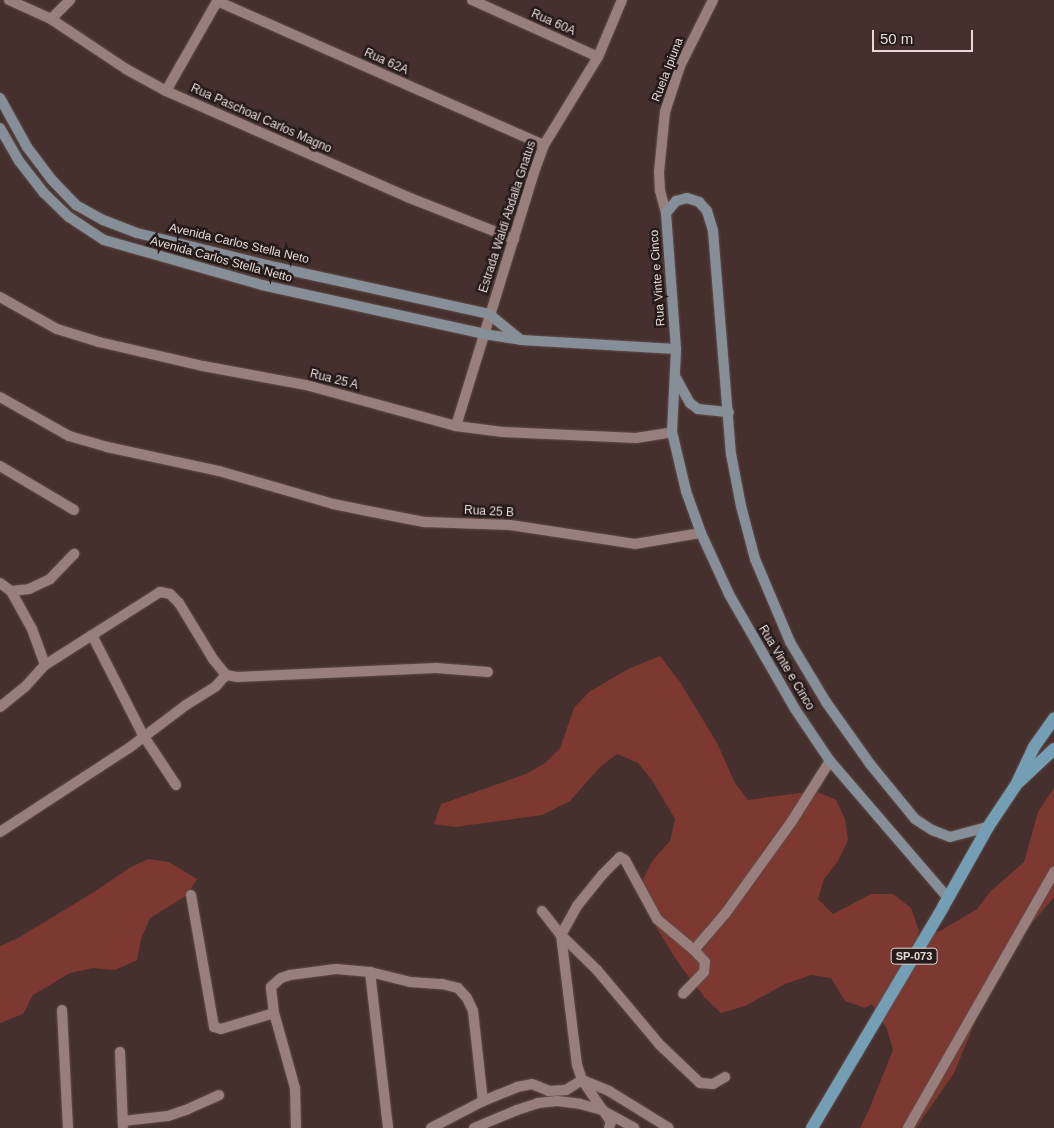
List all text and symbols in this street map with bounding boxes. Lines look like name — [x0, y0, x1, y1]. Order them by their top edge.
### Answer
street label: Rua 60A — [529, 7, 577, 39]
scale bar — [874, 20, 975, 52]
text: 50 m — [880, 30, 913, 47]
street label: Ruela Ipiuna — [649, 36, 687, 104]
street label: Rua 62A — [362, 46, 410, 78]
street label: Rua Paschoal Carlos Magno — [188, 81, 334, 157]
street label: Estrada Waldi Abdalla Gnatus — [476, 139, 540, 295]
street label: Avenida Carlos Stella Neto — [168, 221, 310, 267]
street label: Rua Vinte e Cinco — [647, 229, 669, 327]
street label: Avenida Carlos Stella Netto — [148, 234, 294, 286]
street label: Rua 25 A — [308, 367, 360, 393]
street label: Rua 25 B — [464, 504, 514, 520]
street label: Rua Vinte e Cinco — [755, 623, 817, 713]
road number: SP-073 — [890, 948, 938, 964]

